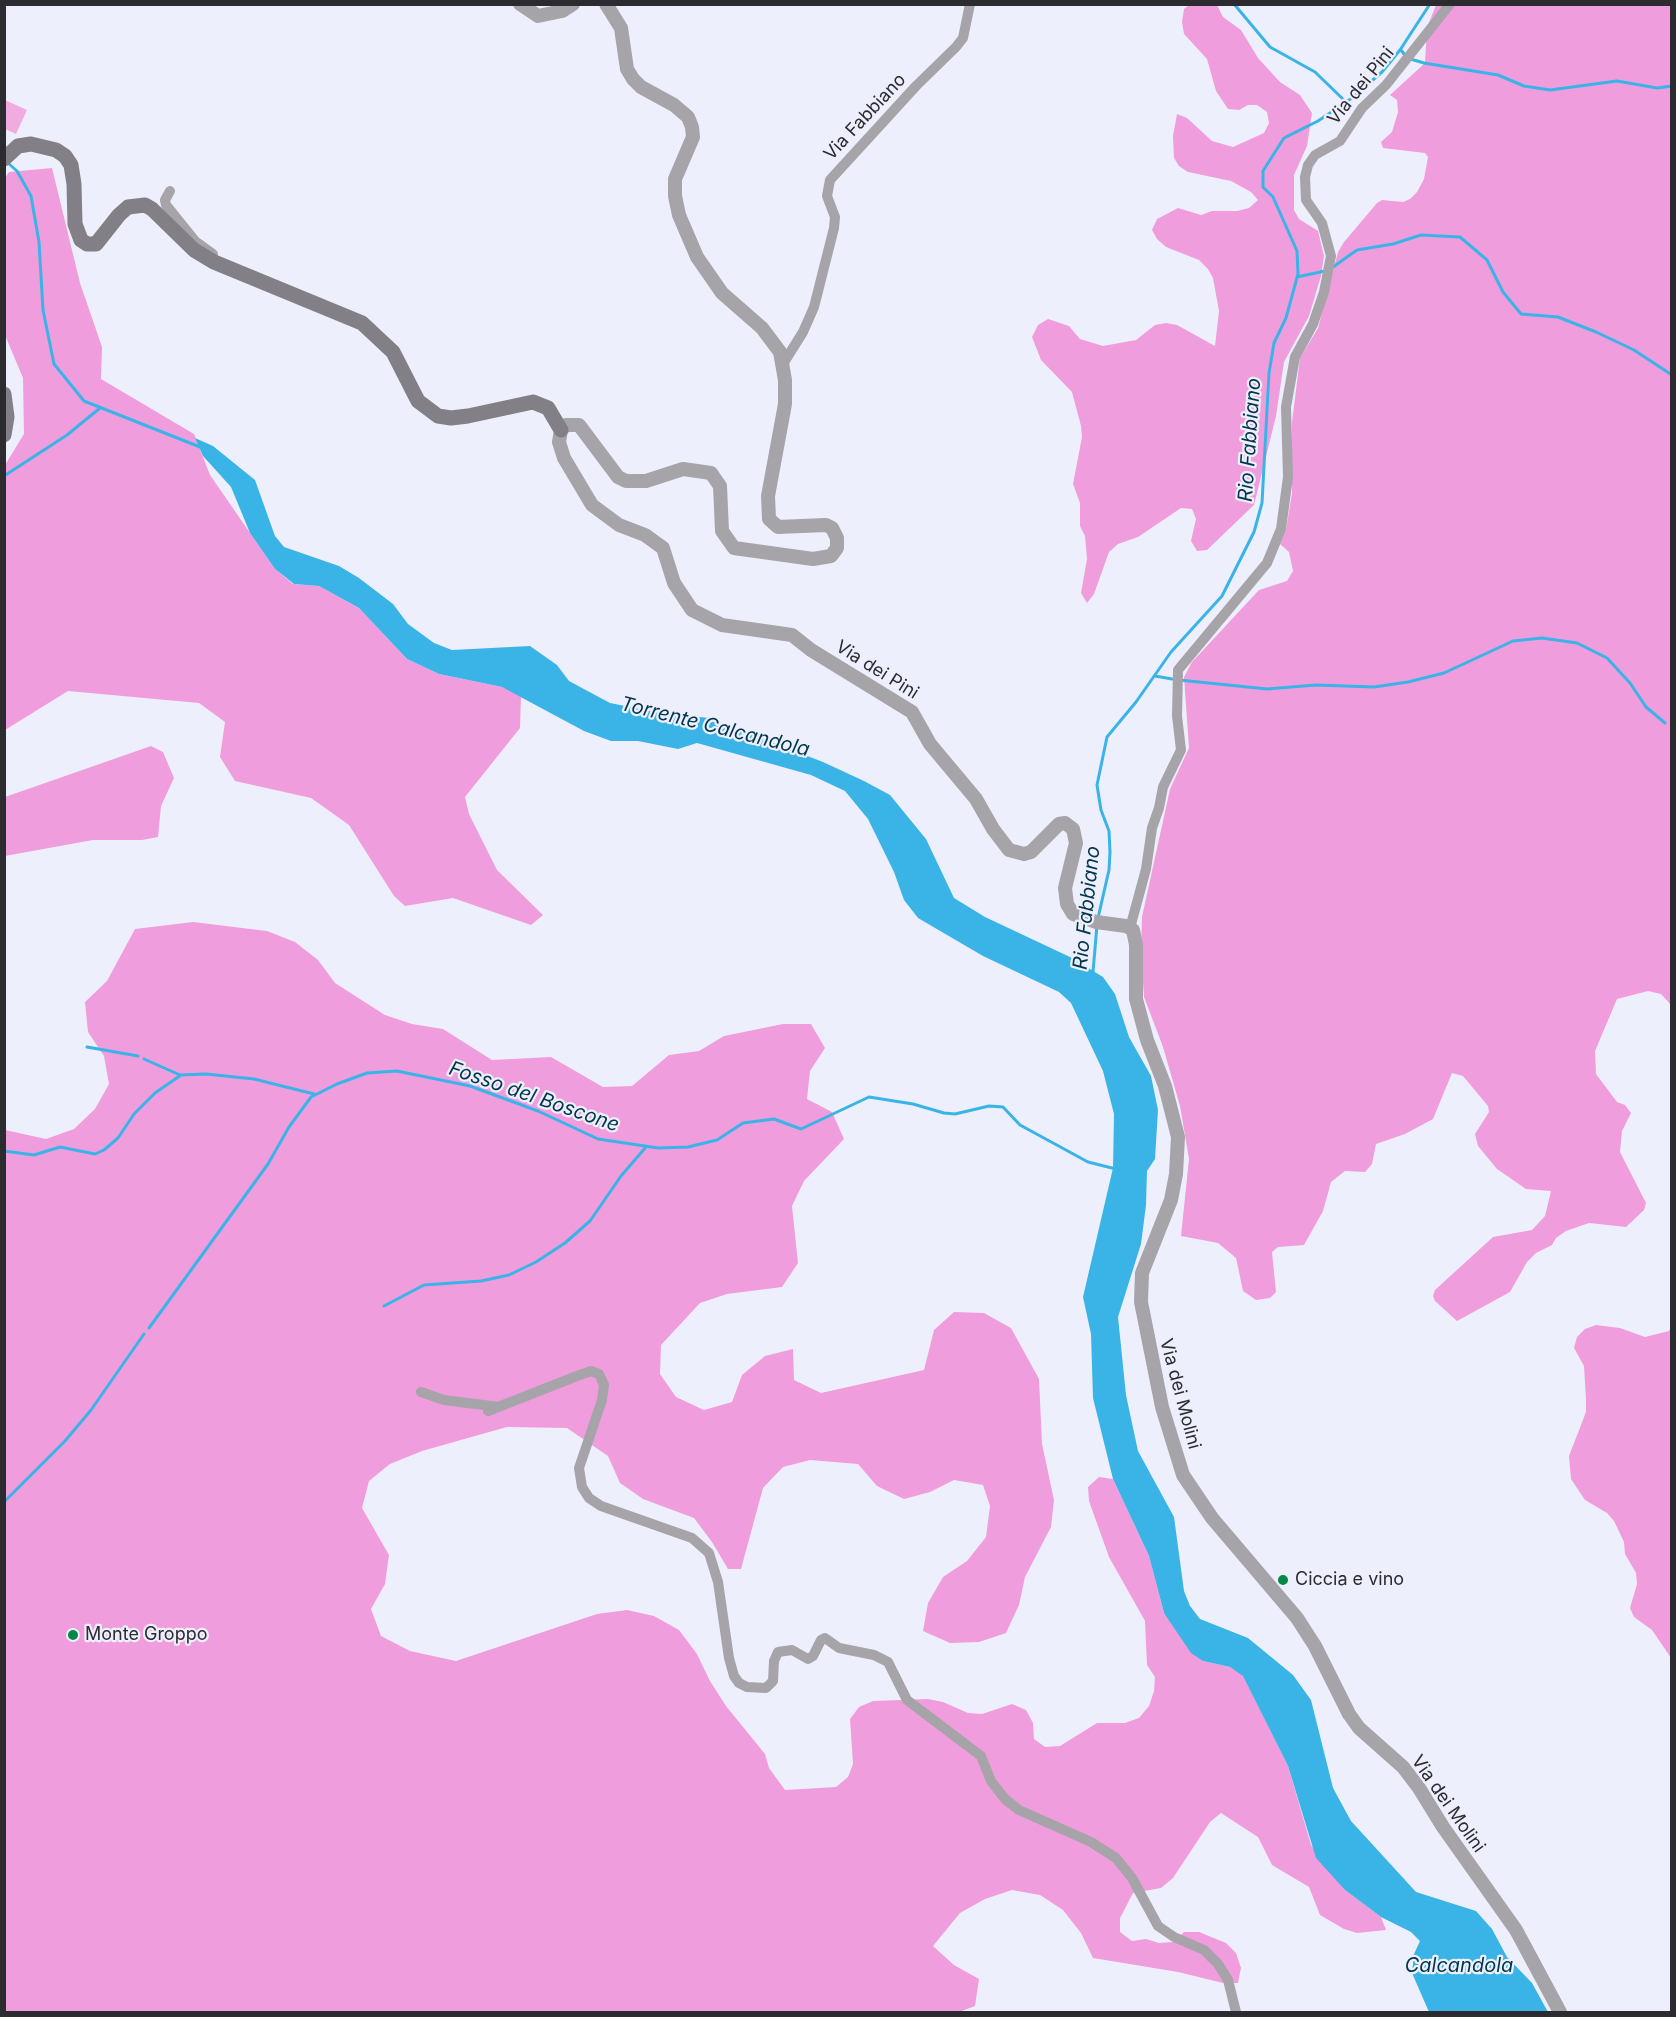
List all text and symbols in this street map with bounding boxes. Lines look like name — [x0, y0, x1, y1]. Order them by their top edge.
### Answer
street label: Via dei Pini — [1323, 43, 1399, 129]
street label: Via Fabbiano — [820, 69, 910, 165]
water label: Rio Fabbiano — [1234, 377, 1266, 503]
street label: Via dei Pini — [832, 636, 922, 704]
water label: Torrente Calcandola — [618, 692, 812, 762]
water label: Rio Fabbiano — [1069, 845, 1105, 971]
water label: Fosso del Boscone — [446, 1057, 622, 1137]
street label: Via dei Molini — [1155, 1336, 1205, 1452]
place label: Ciccia e vino — [1295, 1569, 1404, 1591]
marker: Ciccia e vino — [1276, 1573, 1290, 1587]
place label: Monte Groppo — [85, 1624, 207, 1646]
marker: Monte Groppo — [66, 1628, 80, 1642]
street label: Via dei Molini — [1407, 1751, 1489, 1857]
water label: Calcandola — [1405, 1954, 1513, 1978]

